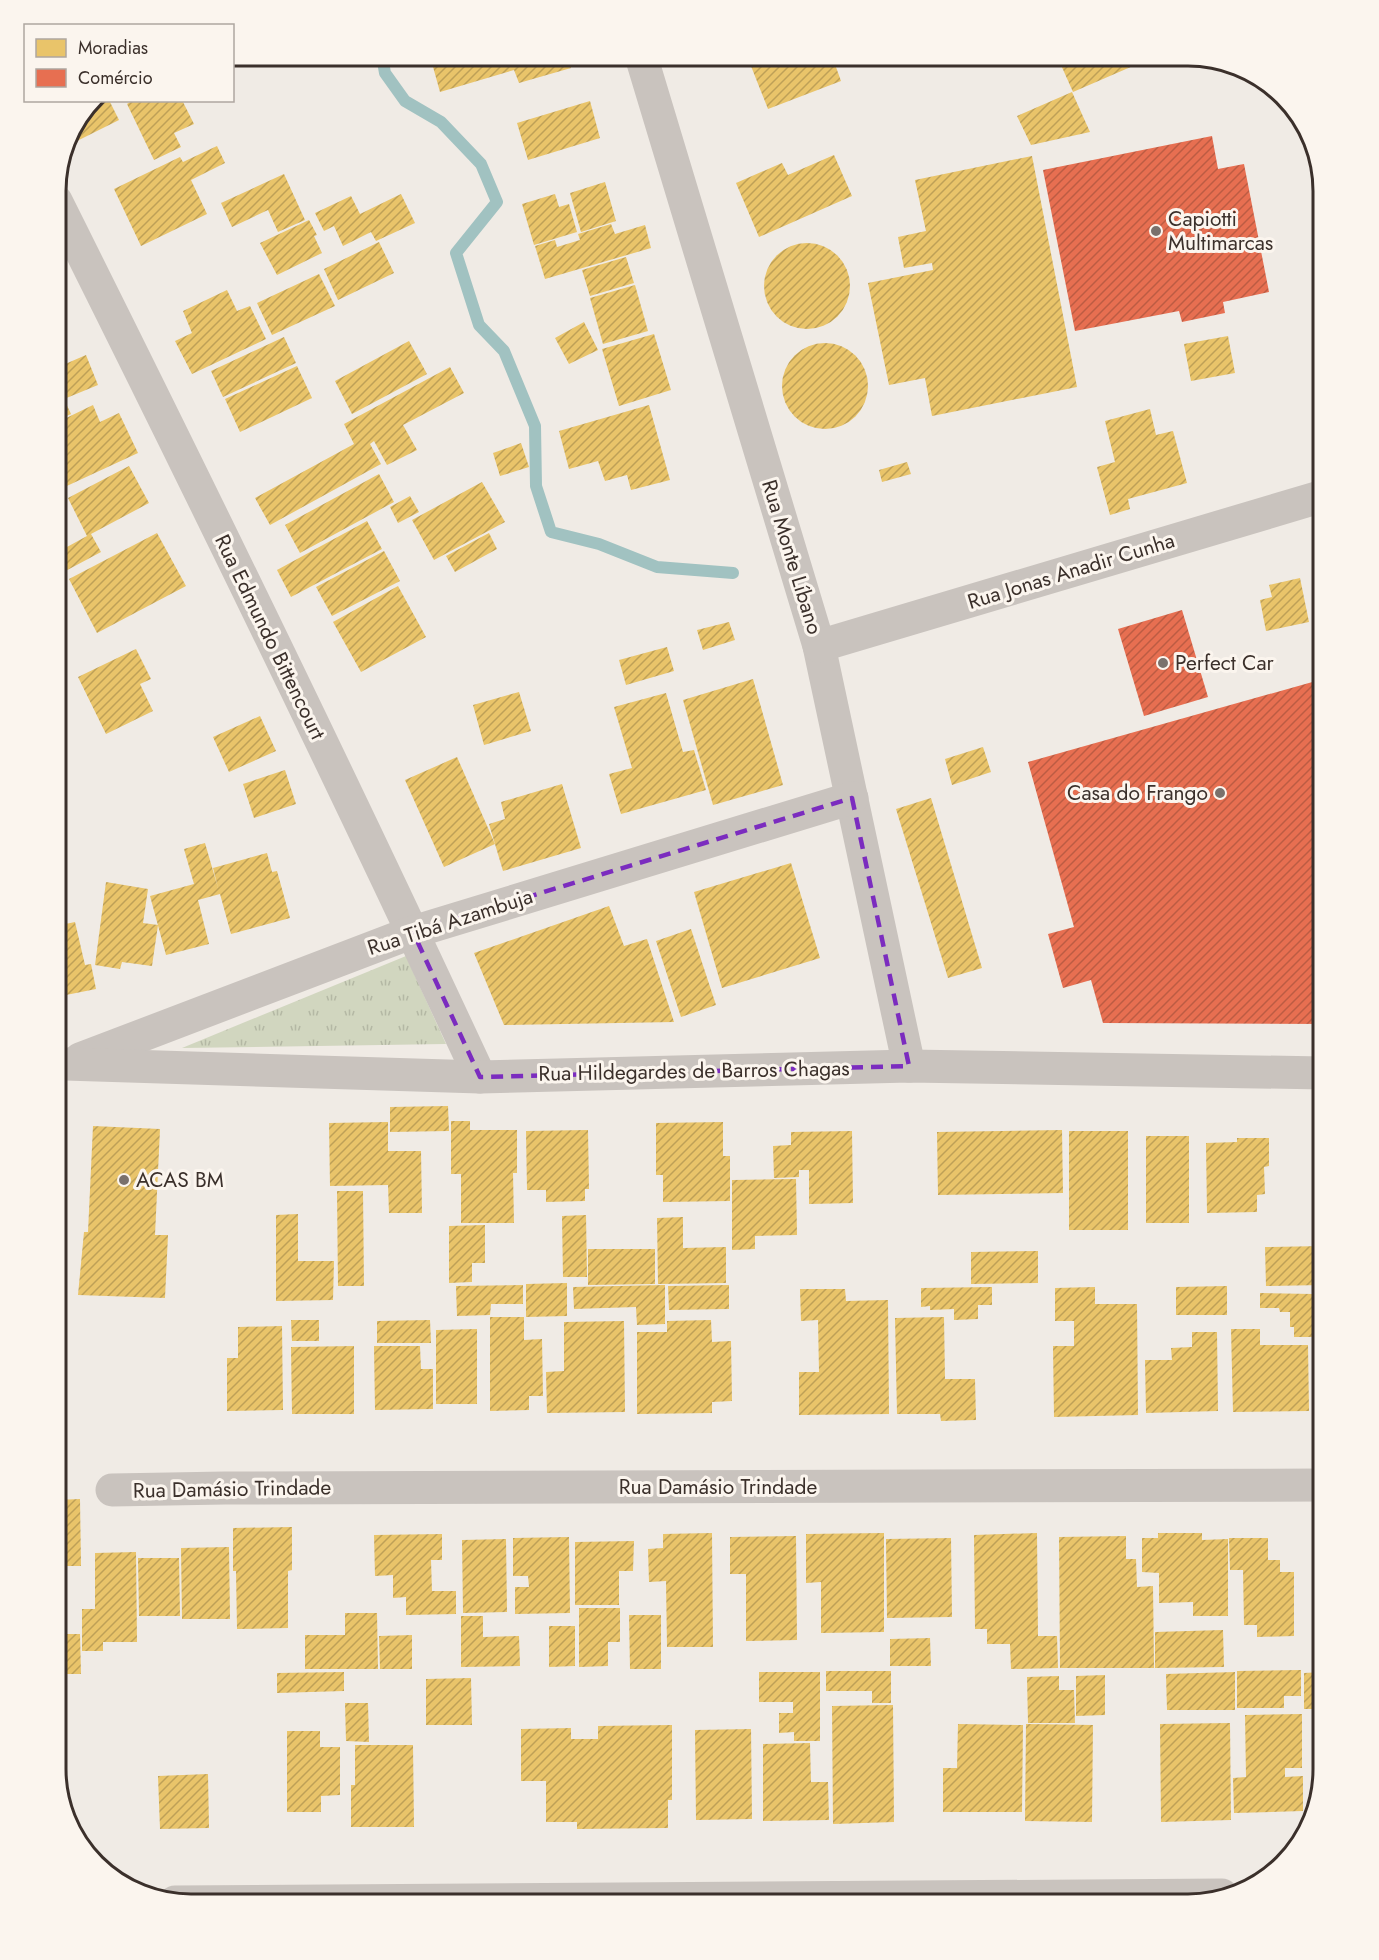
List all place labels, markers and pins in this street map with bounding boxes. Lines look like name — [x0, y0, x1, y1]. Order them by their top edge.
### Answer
place label: Capiotti Multimarcas — [1168, 204, 1273, 258]
marker: Capiotti Multimarcas — [1149, 224, 1163, 238]
place label: Perfect Car — [1175, 648, 1275, 678]
marker: Perfect Car — [1156, 656, 1170, 670]
place label: Casa do Frango — [1067, 778, 1208, 808]
marker: Casa do Frango — [1213, 786, 1227, 800]
place label: ACAS BM — [136, 1165, 224, 1195]
marker: ACAS BM — [117, 1173, 131, 1187]

